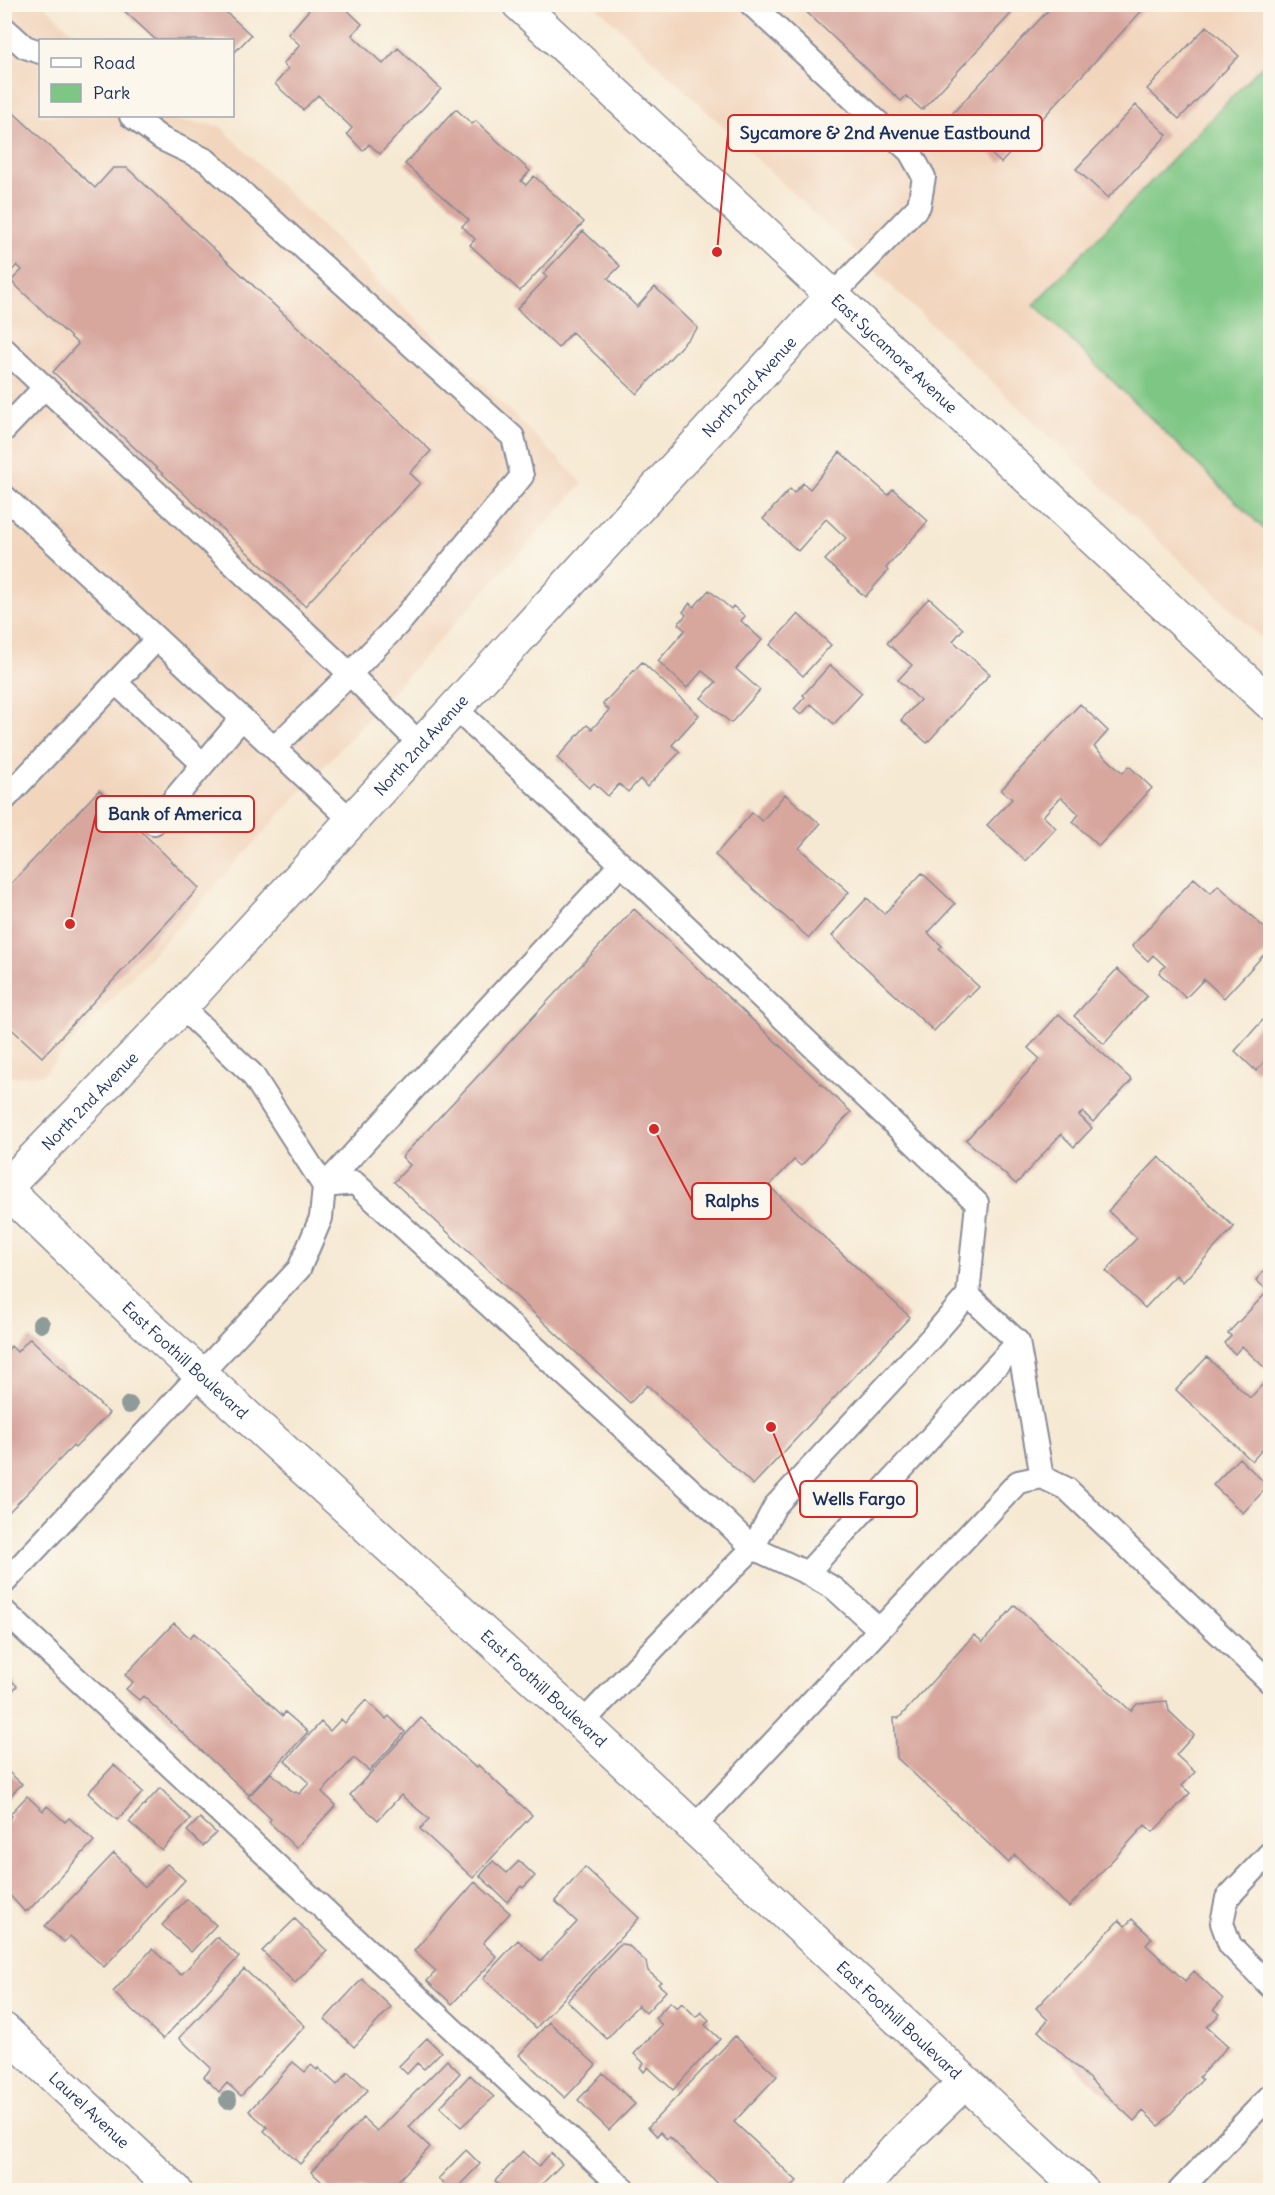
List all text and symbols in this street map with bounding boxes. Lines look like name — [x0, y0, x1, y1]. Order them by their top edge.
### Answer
legend — [39, 39, 234, 117]
text: Road — [93, 51, 136, 74]
text: Park — [93, 81, 130, 104]
callout: Sycamore & 2nd Avenue Eastbound — [728, 115, 1042, 151]
text: Sycamore & 2nd Avenue Eastbound — [740, 121, 1031, 144]
street label: East Sycamore Avenue — [827, 290, 962, 417]
street label: North 2nd Avenue — [698, 332, 800, 441]
street label: North 2nd Avenue — [370, 690, 472, 800]
callout: Bank of America — [96, 796, 254, 832]
text: Bank of America — [108, 802, 242, 825]
street label: North 2nd Avenue — [37, 1047, 142, 1154]
callout: Ralphs — [692, 1183, 771, 1219]
text: Ralphs — [705, 1189, 759, 1212]
street label: East Foothill Boulevard — [118, 1297, 253, 1423]
callout: Wells Fargo — [800, 1481, 917, 1517]
text: Wells Fargo — [813, 1487, 905, 1510]
street label: East Foothill Boulevard — [477, 1625, 611, 1751]
street label: East Foothill Boulevard — [832, 1956, 966, 2083]
street label: Laurel Avenue — [45, 2068, 134, 2152]

